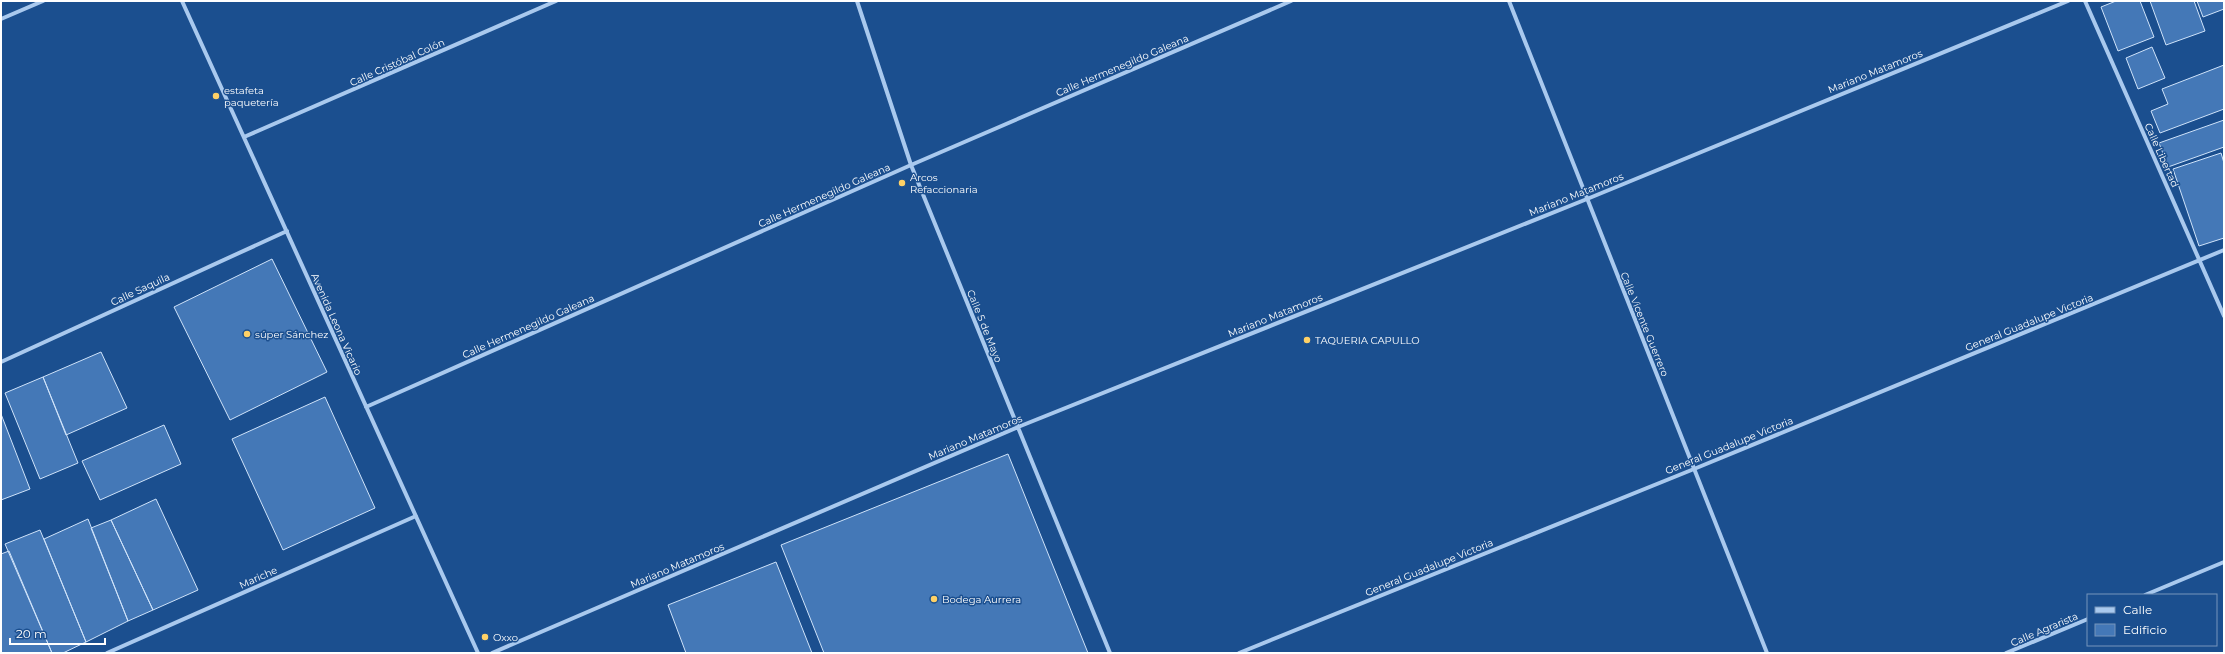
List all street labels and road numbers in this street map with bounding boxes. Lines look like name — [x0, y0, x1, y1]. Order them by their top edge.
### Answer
street label: Calle Hermenegildo Galeana — [1054, 32, 1191, 99]
street label: Calle Cristóbal Colón — [348, 36, 447, 89]
street label: Mariano Matamoros — [1826, 47, 1924, 96]
street label: Calle Libertad — [2142, 121, 2182, 189]
street label: Calle Hermenegildo Galeana — [756, 160, 892, 231]
street label: Mariano Matamoros — [1527, 170, 1625, 219]
street label: Calle Saquila — [109, 270, 172, 309]
street label: Calle Vicente Guerrero — [1618, 270, 1672, 378]
street label: Avenida Leona Vicario — [308, 271, 365, 377]
street label: Calle 5 de Mayo — [964, 288, 1005, 365]
street label: Calle Hermenegildo Galeana — [460, 291, 596, 362]
street label: Mariano Matamoros — [1226, 291, 1324, 340]
street label: General Guadalupe Victoria — [1963, 291, 2095, 354]
street label: Mariano Matamoros — [926, 412, 1024, 463]
street label: General Guadalupe Victoria — [1663, 414, 1795, 477]
street label: General Guadalupe Victoria — [1363, 536, 1495, 599]
street label: Mariano Matamoros — [628, 540, 726, 591]
street label: Mariche — [237, 563, 279, 592]
street label: Calle Agrarista — [2009, 609, 2080, 649]

